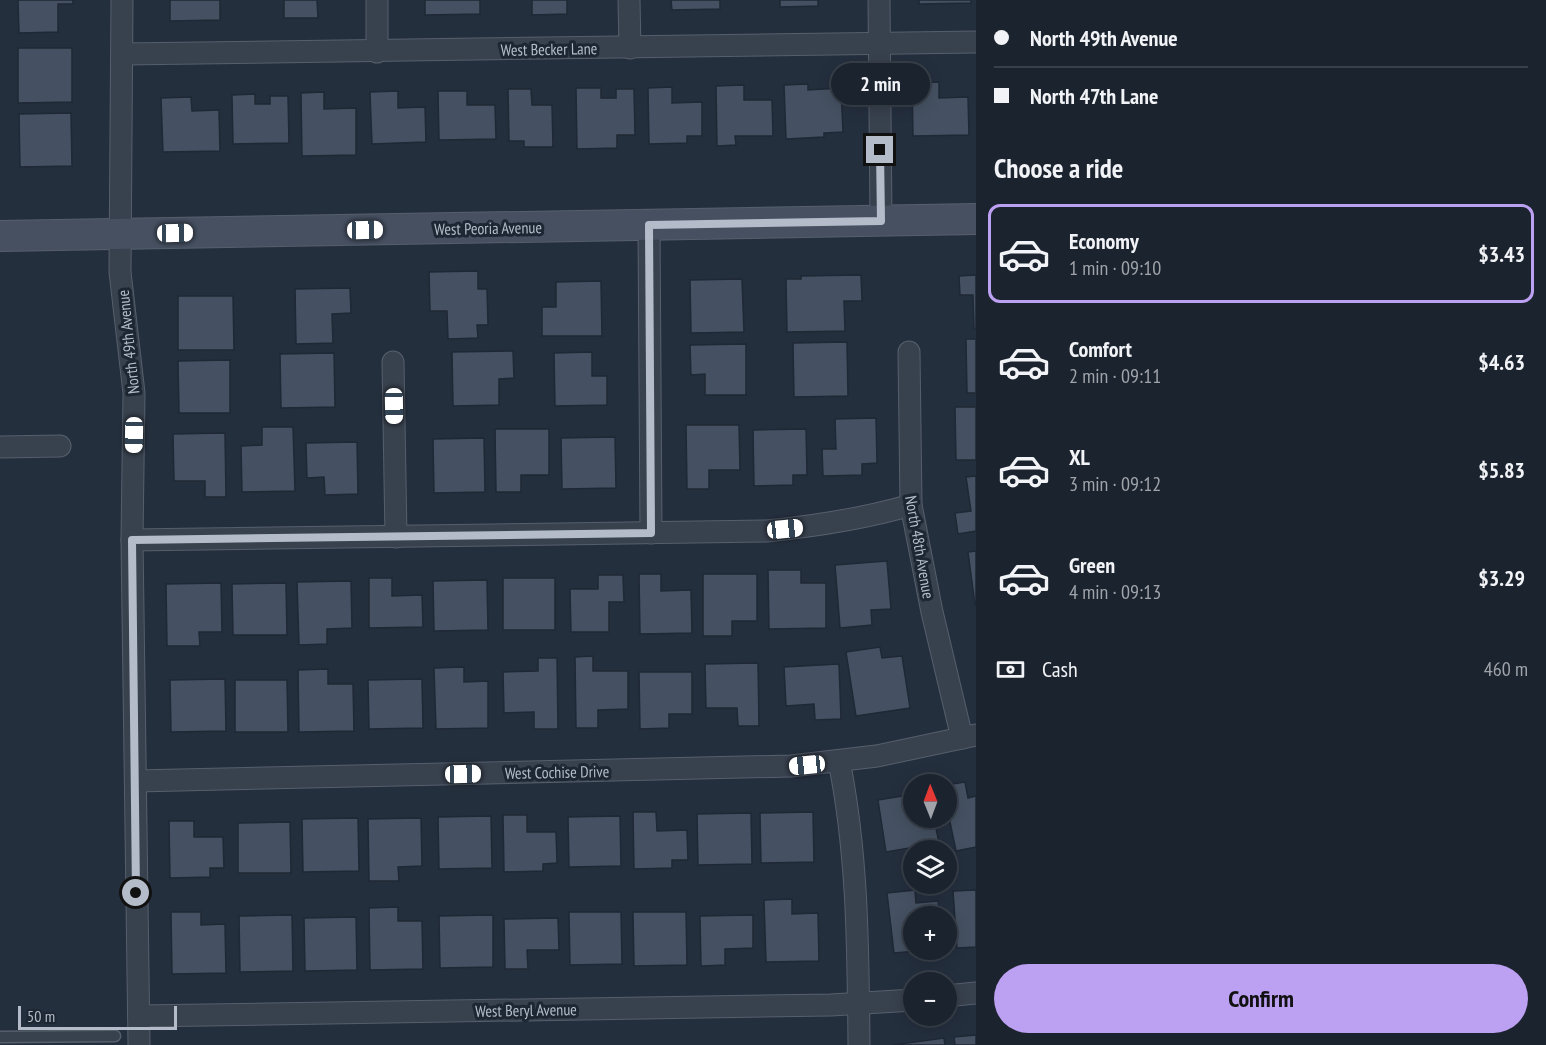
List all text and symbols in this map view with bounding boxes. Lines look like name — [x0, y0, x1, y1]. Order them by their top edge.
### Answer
text: North 49th Avenue — [1030, 24, 1178, 52]
street label: West Becker Lane — [501, 38, 597, 60]
callout: 2 min — [830, 63, 930, 105]
text: 2 min — [860, 71, 901, 97]
text: North 47th Lane — [1030, 82, 1158, 110]
route end — [866, 136, 893, 163]
text: Choose a ride — [994, 151, 1123, 185]
street label: West Peoria Avenue — [434, 217, 542, 239]
car — [347, 221, 383, 239]
car — [157, 224, 193, 242]
icon: car — [997, 227, 1051, 281]
text: Economy — [1069, 227, 1139, 255]
text: $3.43 — [1478, 240, 1525, 268]
text: 1 min · 09:10 — [1069, 255, 1161, 281]
street label: North 49th Avenue — [113, 289, 143, 395]
icon: car — [997, 335, 1051, 389]
text: Comfort — [1069, 335, 1132, 363]
text: $4.63 — [1478, 348, 1525, 376]
text: 2 min · 09:11 — [1069, 363, 1161, 389]
car — [385, 388, 403, 424]
car — [125, 417, 143, 453]
icon: car — [997, 443, 1051, 497]
text: XL — [1069, 443, 1090, 471]
text: $5.83 — [1478, 456, 1525, 484]
text: 3 min · 09:12 — [1069, 471, 1161, 497]
street label: North 48th Avenue — [901, 494, 939, 600]
car — [766, 518, 804, 540]
icon: car — [997, 551, 1051, 605]
text: Green — [1069, 551, 1115, 579]
text: $3.29 — [1478, 564, 1525, 592]
text: 4 min · 09:13 — [1069, 579, 1161, 605]
icon: cash — [994, 653, 1027, 686]
text: Cash — [1042, 655, 1078, 683]
text: 460 m — [1484, 656, 1528, 682]
car — [788, 754, 826, 776]
street label: West Cochise Drive — [505, 761, 609, 783]
car — [445, 765, 481, 783]
north arrow — [903, 774, 957, 828]
map controls — [903, 774, 957, 1026]
button: layers — [903, 840, 957, 894]
route start — [122, 879, 149, 906]
button: + — [903, 906, 957, 960]
button: Confirm — [994, 964, 1528, 1033]
button: − — [903, 972, 957, 1026]
street label: West Beryl Avenue — [475, 999, 577, 1021]
scale bar — [18, 1003, 177, 1030]
text: 50 m — [27, 1006, 55, 1026]

